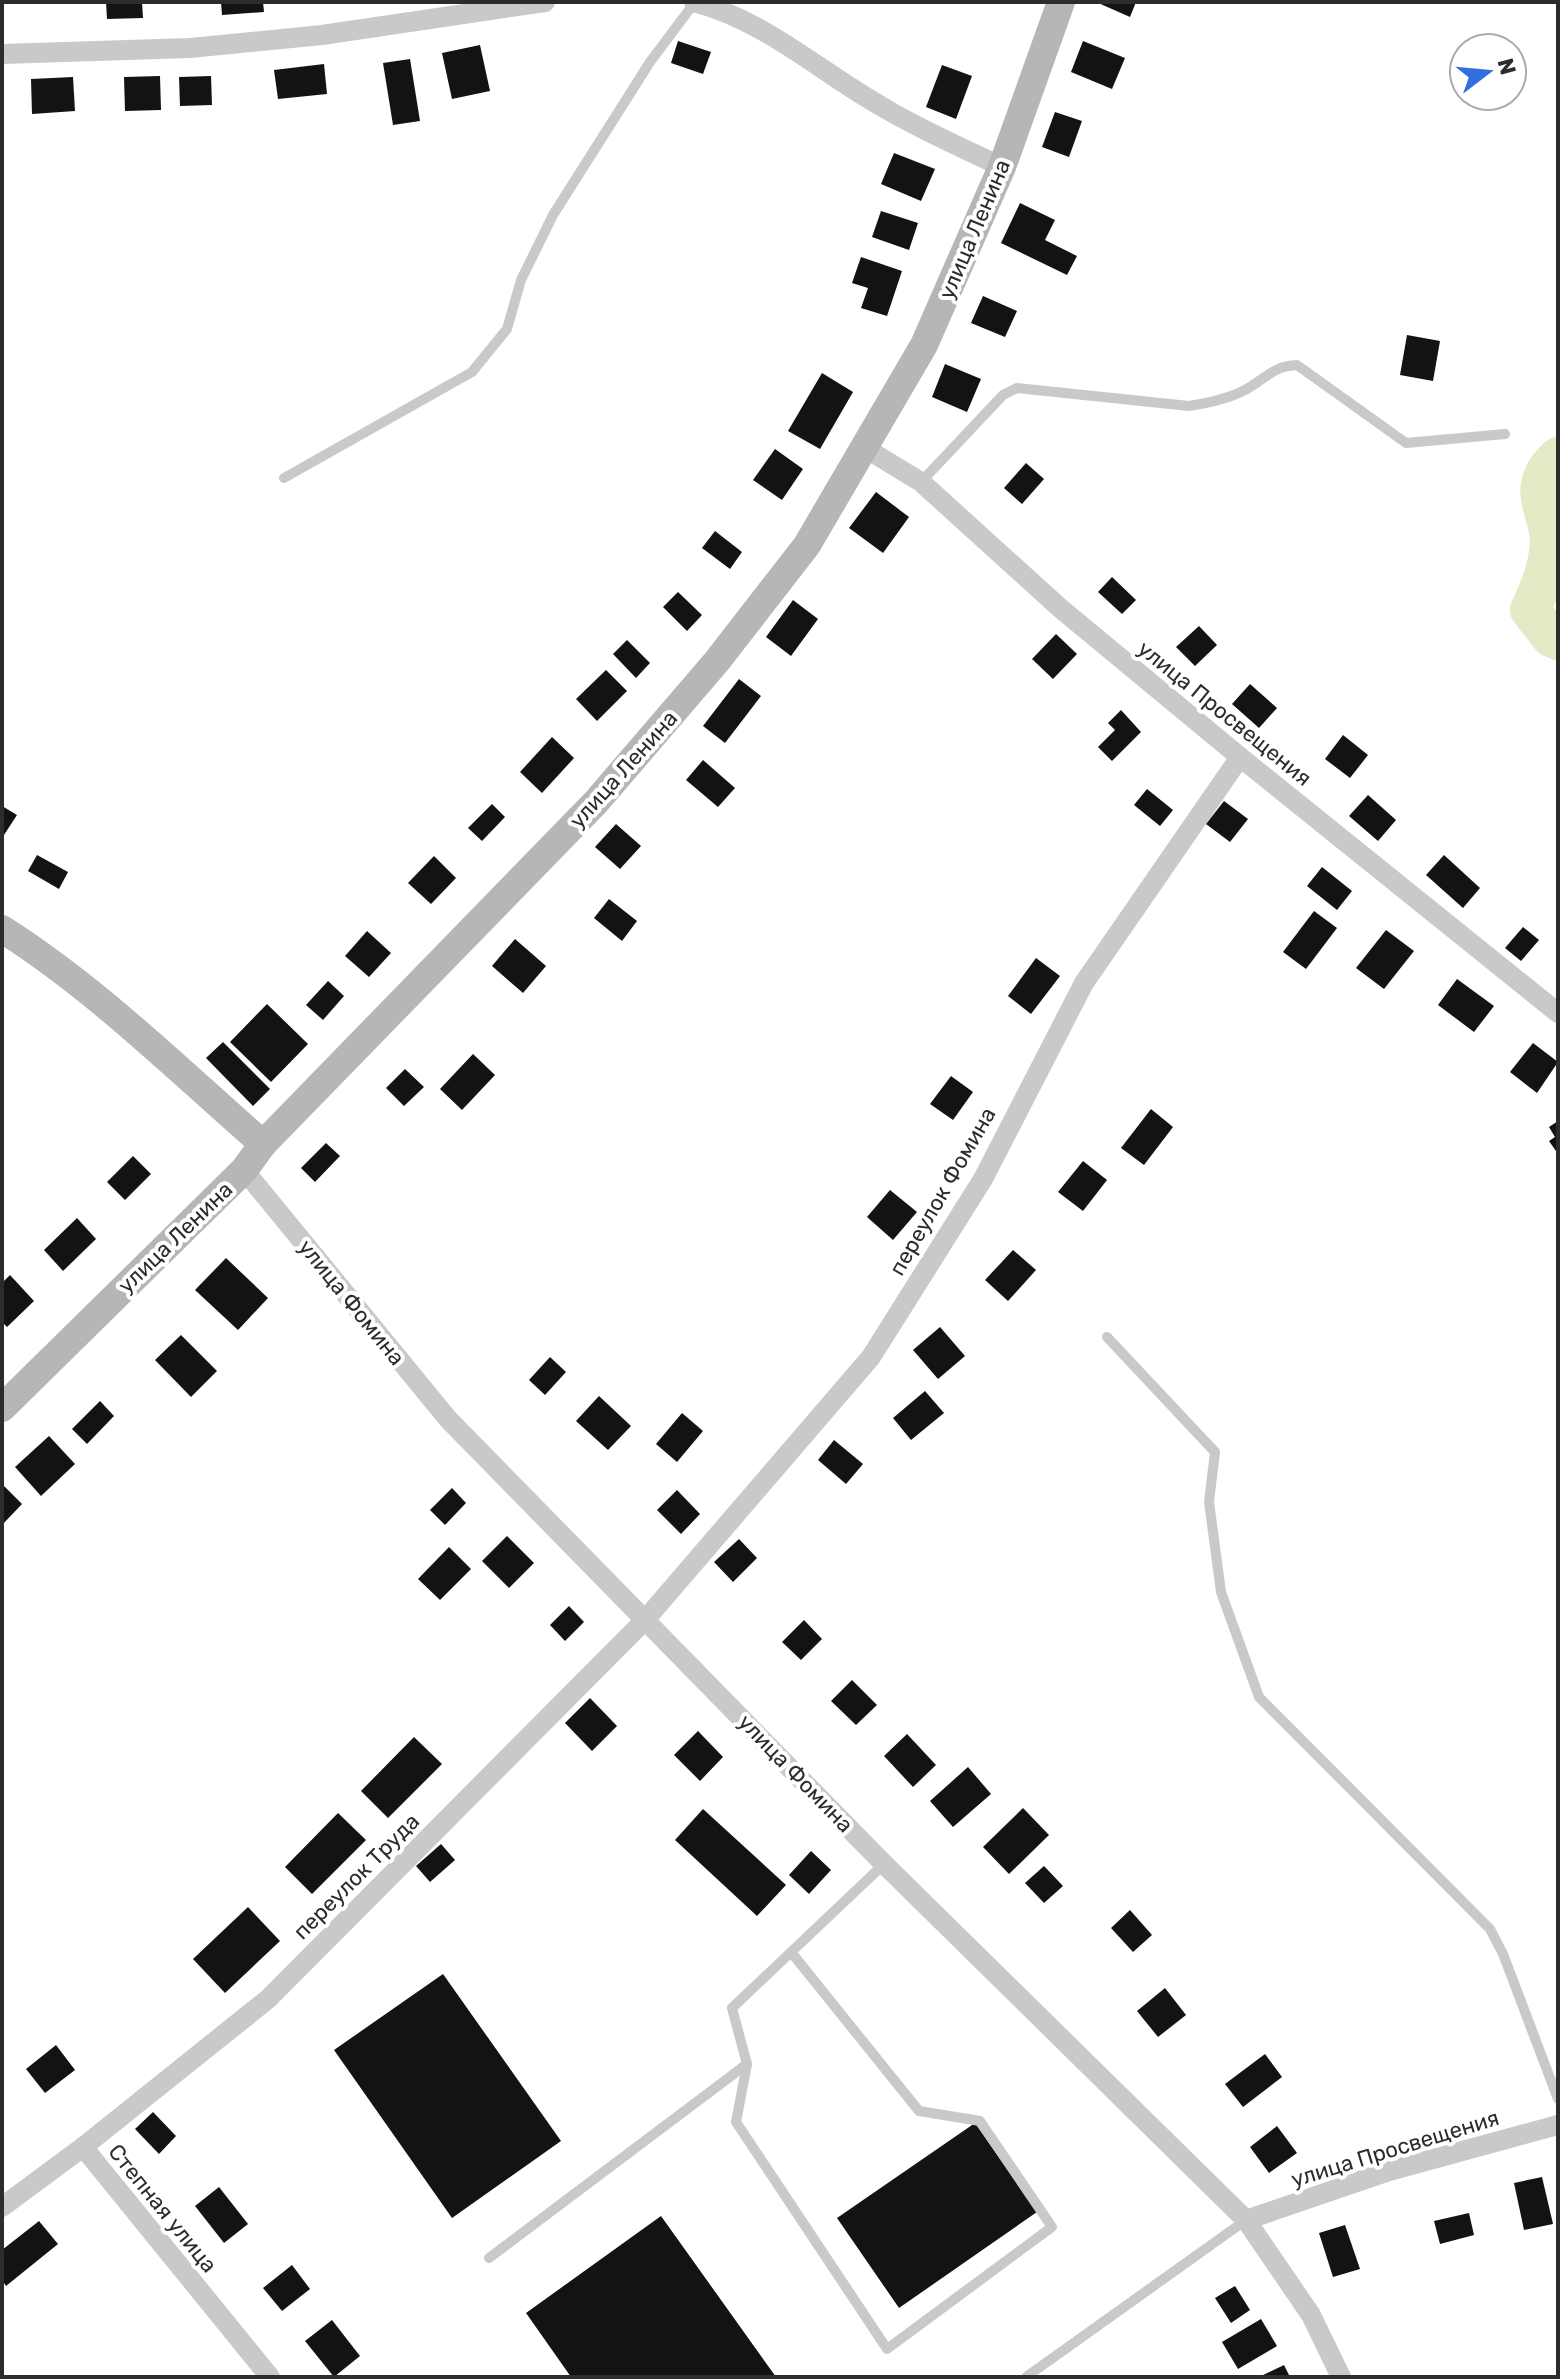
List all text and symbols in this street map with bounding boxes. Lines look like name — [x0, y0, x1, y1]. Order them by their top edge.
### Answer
north arrow — [1448, 32, 1528, 112]
text: N — [1492, 55, 1522, 78]
street label: улица Ленина — [933, 155, 1016, 303]
street label: улица Просвещения — [1132, 635, 1317, 792]
street label: улица Ленина — [564, 705, 683, 834]
street label: переулок Фомина — [883, 1102, 1002, 1280]
street label: улица Ленина — [112, 1176, 238, 1299]
street label: улица Фомина — [293, 1234, 411, 1371]
street label: улица Фомина — [732, 1709, 859, 1838]
street label: переулок Труда — [288, 1808, 425, 1945]
street label: улица Просвещения — [1288, 2104, 1502, 2193]
street label: Степная улица — [103, 2139, 223, 2278]

